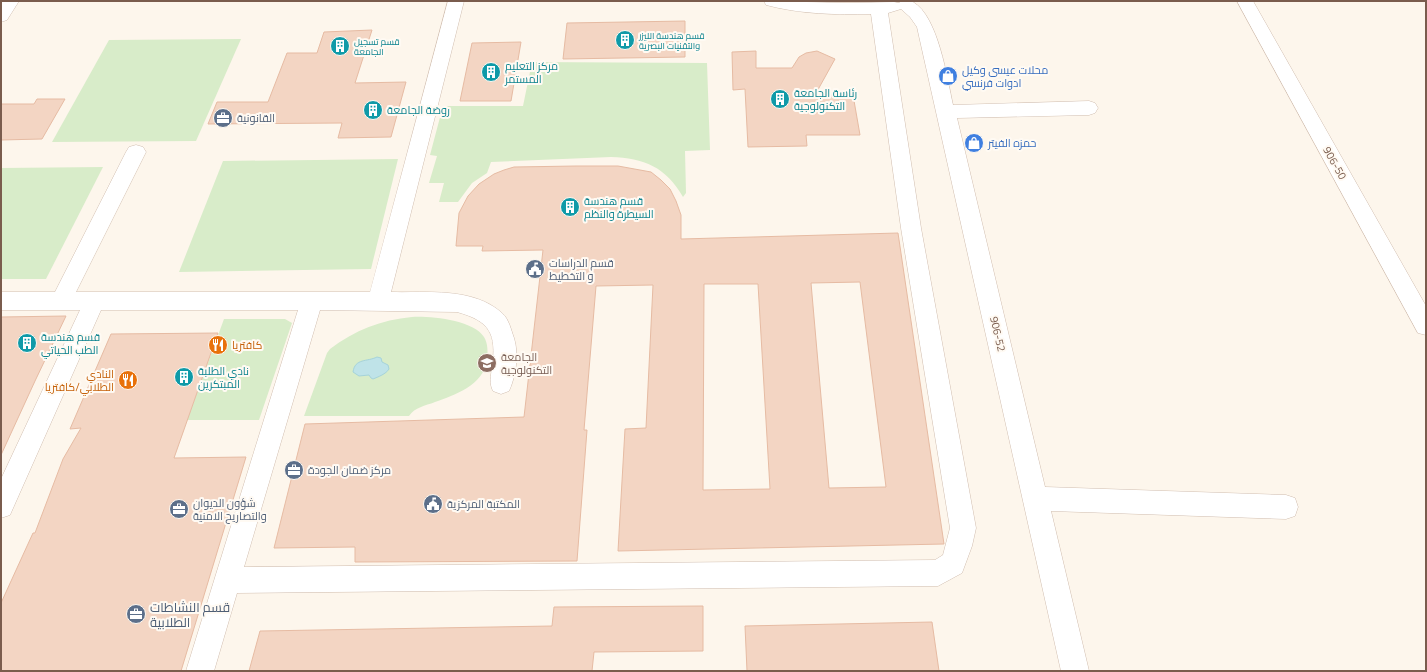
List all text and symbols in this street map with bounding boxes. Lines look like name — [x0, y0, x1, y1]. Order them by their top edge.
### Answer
building icon: قسم هندسة الليزر والتقنيات البصرية — [614, 29, 636, 51]
place label: قسم هندسة الليزر والتقنيات البصرية — [638, 29, 705, 52]
building icon: قسم تسجيل الجامعة — [329, 35, 351, 57]
place label: قسم تسجيل الجامعة — [354, 35, 400, 58]
place label: مركز التعليم المستمر — [504, 58, 558, 87]
building icon: مركز التعليم المستمر — [480, 61, 502, 83]
place label: محلات عيسى وكيل ادوات فرنسي — [962, 62, 1048, 91]
shop icon: محلات عيسى وكيل ادوات فرنسي — [937, 65, 959, 87]
place label: رئاسة الجامعة التكنولوجية — [794, 85, 857, 114]
building icon: رئاسة الجامعة التكنولوجية — [769, 88, 791, 110]
building icon: روضة الجامعة — [362, 99, 384, 121]
place label: روضة الجامعة — [387, 102, 450, 118]
office icon: القانونية — [212, 107, 234, 129]
place label: القانونية — [237, 110, 275, 126]
shop icon: حمزه الفيتر — [963, 132, 985, 154]
place label: حمزه الفيتر — [987, 135, 1036, 151]
street label: 906-50 — [1319, 144, 1351, 182]
place label: قسم هندسة السيطرة والنظم — [584, 193, 654, 222]
building icon: قسم هندسة السيطرة والنظم — [559, 196, 581, 218]
place label: قسم الدراسات و التخطيط — [549, 255, 614, 284]
public building icon: قسم الدراسات و التخطيط — [524, 258, 546, 280]
street label: 906-52 — [986, 315, 1010, 353]
place label: قسم هندسة الطب الحياتي — [41, 329, 100, 359]
building icon: قسم هندسة الطب الحياتي — [16, 332, 38, 354]
restaurant icon: كافتريا — [207, 334, 229, 356]
place label: كافتريا — [232, 337, 263, 353]
place label: الجامعة التكنولوجية — [501, 349, 552, 378]
school or university icon: الجامعة التكنولوجية — [476, 352, 498, 374]
place label: نادي الطلبة المبتكرين — [198, 363, 249, 392]
place label: النادي الطلابي/كافتريا — [45, 366, 114, 396]
building icon: نادي الطلبة المبتكرين — [173, 366, 195, 388]
restaurant icon: النادي الطلابي/كافتريا — [117, 369, 139, 391]
office icon: مركز ضمان الجودة — [283, 459, 305, 481]
place label: مركز ضمان الجودة — [308, 462, 391, 478]
public building icon: المكتبة المركزية — [422, 493, 444, 515]
place label: شؤون الديوان والتصاريح الامنية — [193, 495, 267, 524]
place label: المكتبة المركزية — [447, 496, 520, 512]
office icon: شؤون الديوان والتصاريح الامنية — [168, 498, 190, 520]
place label: قسم النشاطات الطلابية — [150, 597, 230, 632]
office icon: قسم النشاطات الطلابية — [125, 603, 147, 625]

